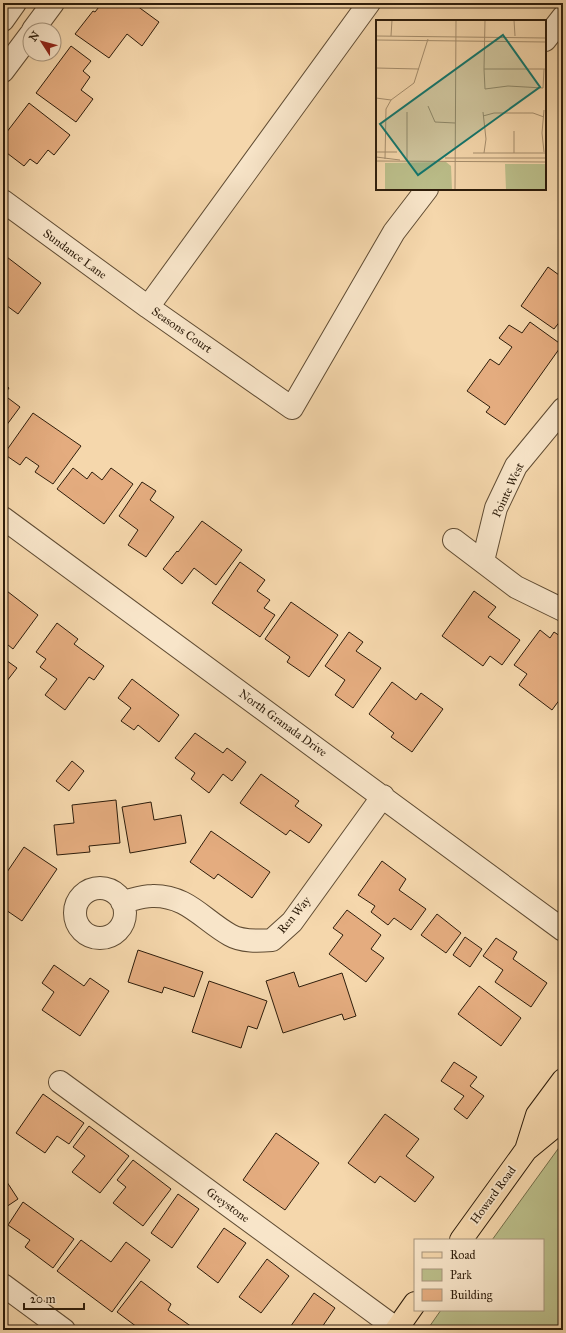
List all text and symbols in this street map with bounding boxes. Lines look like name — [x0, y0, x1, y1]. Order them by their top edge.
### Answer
inset map — [376, 20, 546, 190]
north arrow — [22, 22, 62, 62]
text: N — [26, 28, 43, 44]
street label: Sundance Lane — [40, 226, 110, 282]
street label: Seasons Court — [149, 304, 215, 356]
street label: Pointe West — [489, 460, 527, 520]
street label: North Granada Drive — [236, 686, 330, 760]
street label: Ren Way — [275, 893, 314, 936]
street label: Howard Road — [467, 1163, 519, 1227]
street label: Greystone — [204, 1185, 252, 1225]
legend — [414, 1239, 544, 1311]
text: Road — [450, 1248, 476, 1262]
text: Park — [450, 1268, 472, 1282]
scale bar — [24, 1285, 84, 1311]
text: Building — [450, 1288, 493, 1303]
text: 20 m — [30, 1292, 56, 1306]

